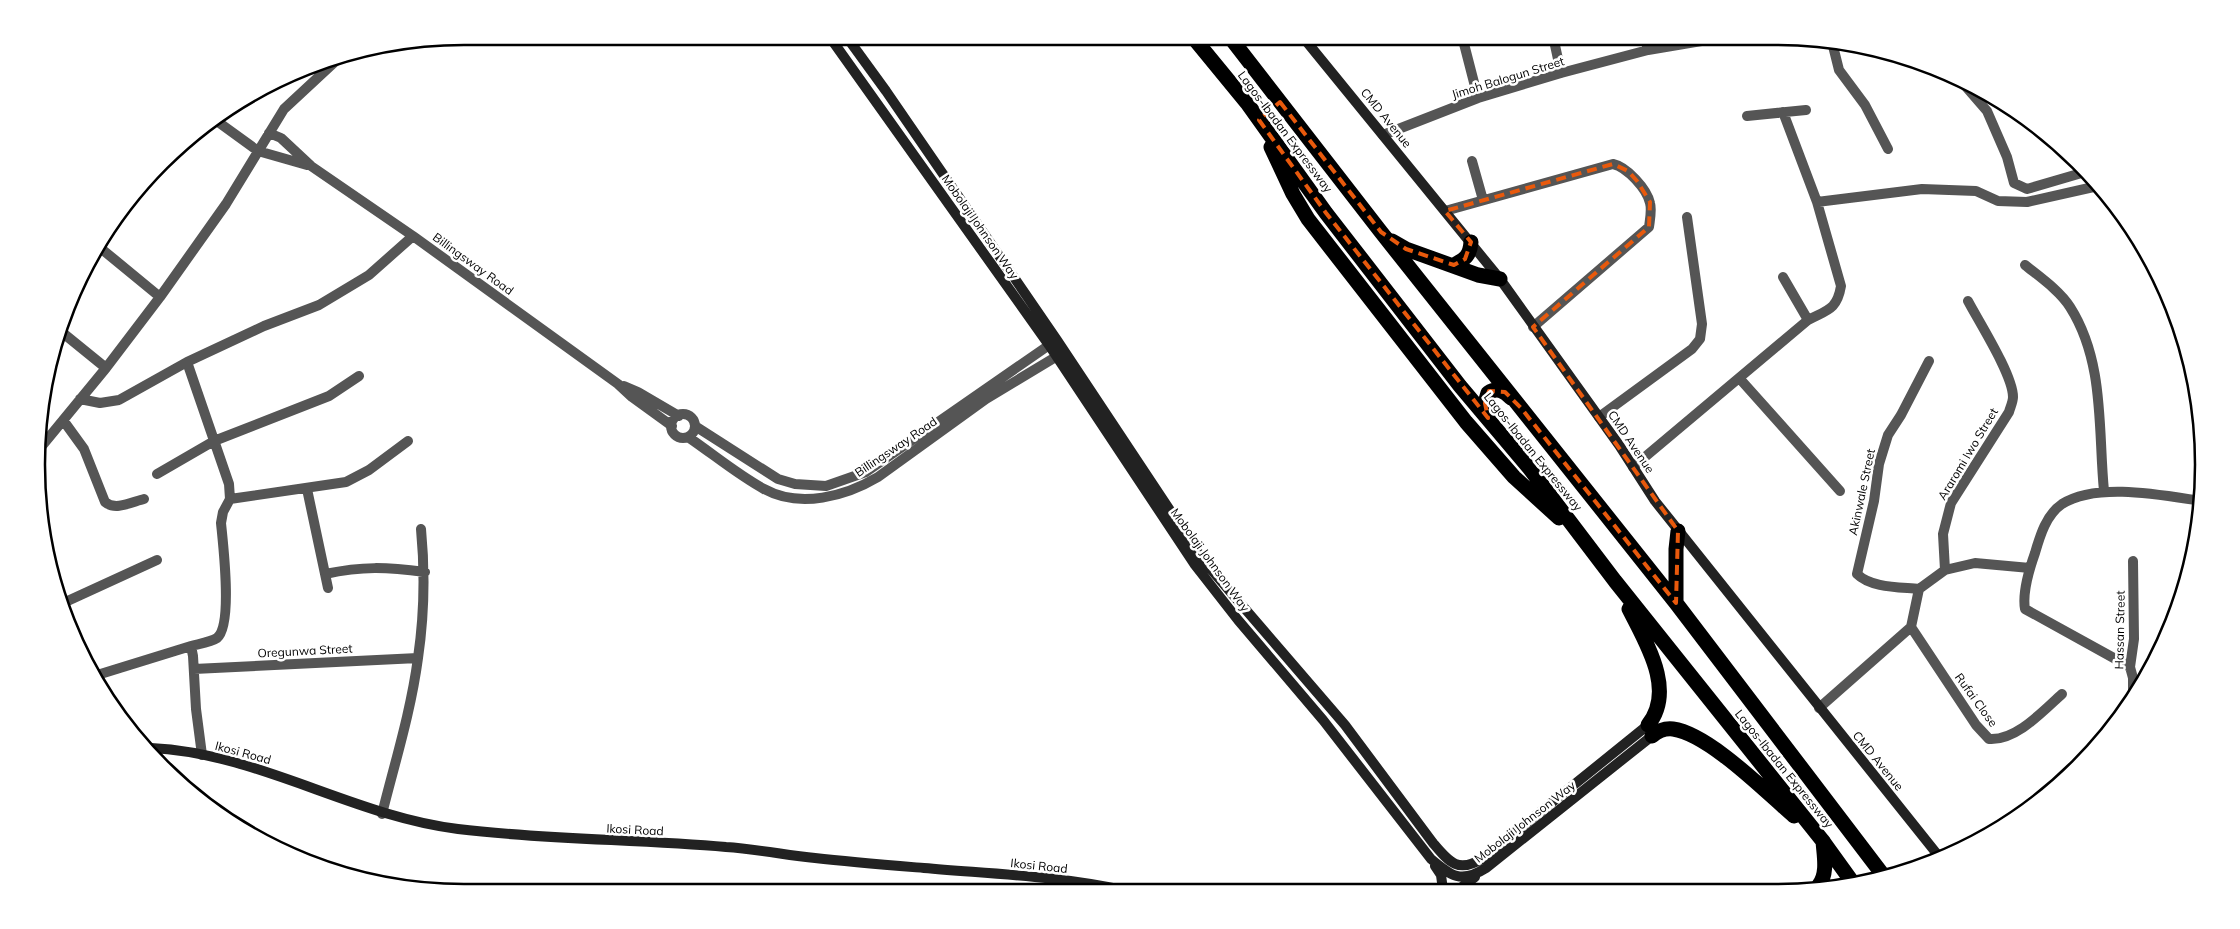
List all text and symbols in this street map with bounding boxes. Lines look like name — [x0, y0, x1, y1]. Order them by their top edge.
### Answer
street label: Jimoh Balogun Street — [1450, 53, 1566, 102]
street label: Lagos-Ibadan Expressway — [1235, 68, 1336, 196]
street label: CMD Avenue — [1358, 85, 1415, 151]
street label: Mobolaji Johnson Way — [939, 172, 1023, 282]
street label: Billingsway Road — [430, 229, 517, 298]
street label: Lagos-Ibadan Expressway — [1481, 389, 1586, 514]
street label: Araromi Iwo Street — [1934, 405, 2001, 502]
street label: CMD Avenue — [1605, 408, 1658, 476]
street label: Billingsway Road — [852, 414, 940, 480]
street label: Akinwale Street — [1845, 447, 1878, 537]
street label: Mobolaji Johnson Way — [1168, 505, 1253, 615]
street label: Hassan Street — [2111, 590, 2128, 670]
street label: Oregunwa Street — [257, 641, 353, 660]
street label: Rufai Close — [1952, 670, 2001, 730]
street label: Lagos-Ibadan Expressway — [1732, 706, 1837, 831]
street label: CMD Avenue — [1850, 728, 1907, 794]
street label: Ikosi Road — [213, 738, 273, 767]
street label: Mobolaji Johnson Way — [1471, 777, 1579, 866]
street label: Ikosi Road — [606, 821, 664, 838]
street label: Ikosi Road — [1010, 855, 1068, 876]

